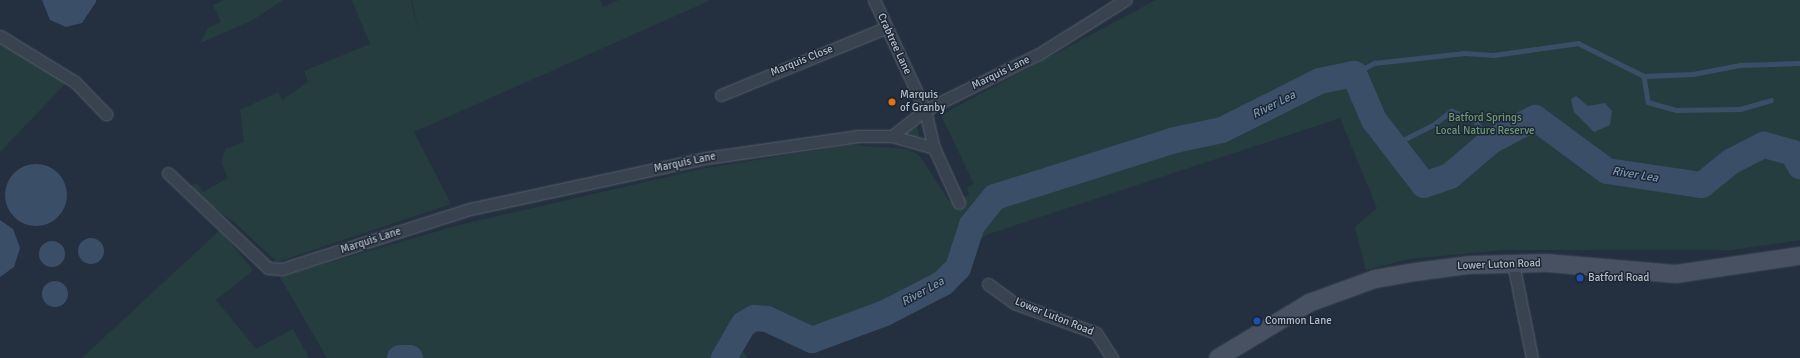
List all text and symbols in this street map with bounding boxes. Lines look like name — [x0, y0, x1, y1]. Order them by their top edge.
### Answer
street label: Crabtree Lane — [874, 11, 914, 77]
street label: Marquis Close — [769, 42, 835, 80]
street label: Marquis Lane — [970, 53, 1032, 93]
water label: River Lea — [1250, 88, 1298, 122]
place label: Marquis of Granby — [900, 89, 945, 115]
marker: Marquis of Granby — [887, 97, 897, 107]
park label: Batford Springs Local Nature Reserve — [1435, 112, 1535, 138]
street label: Marquis Lane — [653, 150, 717, 176]
water label: River Lea — [1611, 164, 1659, 186]
street label: Marquis Lane — [339, 225, 403, 257]
street label: Lower Luton Road — [1457, 257, 1541, 273]
place label: Batford Road — [1588, 271, 1649, 285]
marker: Batford Road — [1575, 273, 1585, 283]
water label: River Lea — [899, 274, 947, 310]
street label: Lower Luton Road — [1013, 295, 1095, 339]
place label: Common Lane — [1265, 314, 1332, 328]
marker: Common Lane — [1252, 316, 1262, 326]

